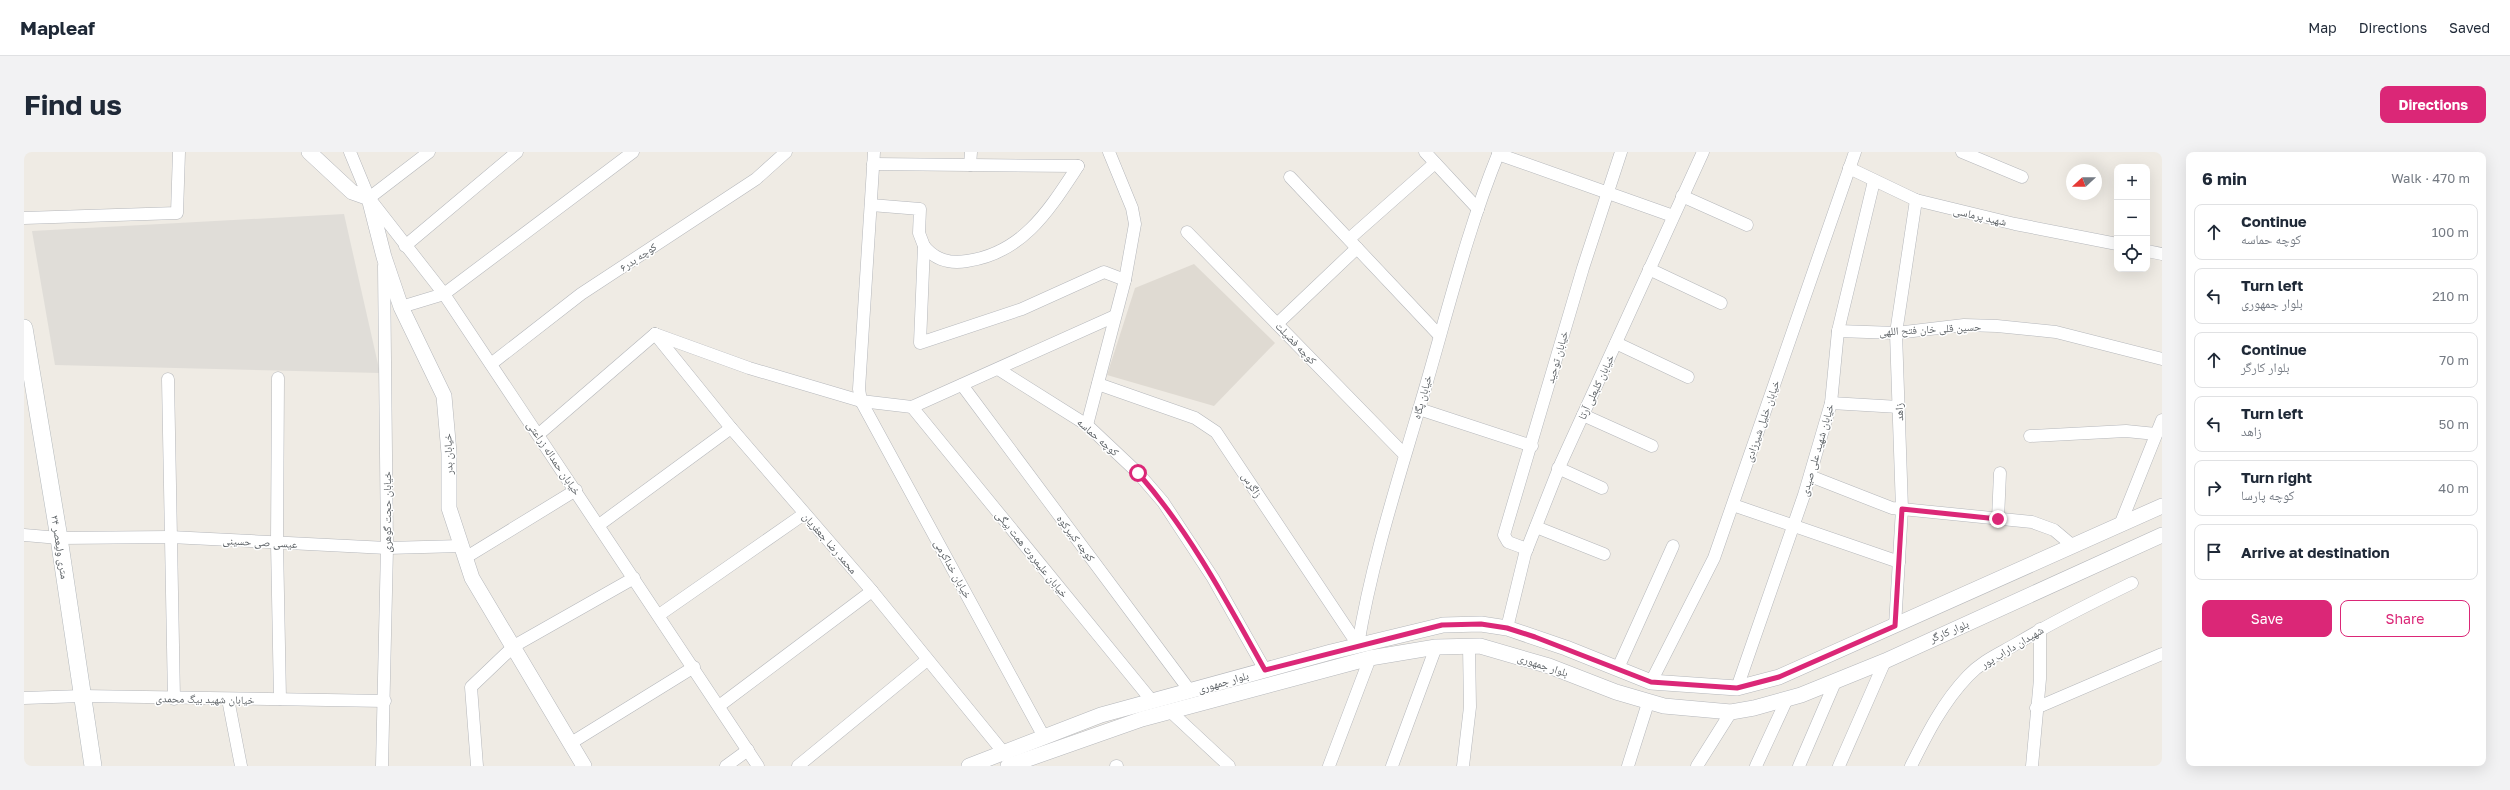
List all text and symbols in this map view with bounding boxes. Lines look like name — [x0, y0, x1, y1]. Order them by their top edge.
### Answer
text: Mapleaf — [20, 16, 95, 39]
text: Map — [2308, 19, 2337, 36]
text: Directions — [2359, 19, 2427, 36]
text: Saved — [2449, 19, 2490, 36]
button: Directions — [2380, 86, 2486, 123]
text: Find us — [24, 88, 122, 121]
north arrow — [2066, 164, 2102, 200]
map controls — [2114, 164, 2150, 272]
button: + — [2114, 164, 2150, 200]
text: 6 min — [2202, 168, 2247, 189]
text: Walk · 470 m — [2391, 170, 2470, 186]
button: − — [2114, 200, 2150, 236]
street label: شهید پرماسی — [1952, 203, 2008, 229]
text: Continue — [2241, 212, 2307, 230]
icon: ahead — [2203, 221, 2225, 243]
text: 100 m — [2432, 224, 2469, 240]
text: کوچه حماسه — [2241, 231, 2301, 247]
button: locate — [2114, 236, 2150, 272]
street label: کوچه بدر۶ — [617, 239, 660, 274]
text: Turn left — [2241, 276, 2303, 294]
icon: left — [2203, 285, 2225, 307]
text: 210 m — [2432, 288, 2469, 304]
text: بلوار جمهوری — [2241, 295, 2303, 311]
street label: کوچه فضیلت — [1273, 319, 1320, 367]
street label: حسین قلی خان فتح اللهی — [1879, 319, 1981, 339]
street label: خیابان توحید — [1543, 329, 1571, 385]
text: Continue — [2241, 340, 2307, 358]
icon: ahead — [2203, 349, 2225, 371]
street label: خیابان کلبعلی آرتا — [1575, 352, 1617, 422]
text: 70 m — [2439, 352, 2469, 368]
text: بلوار کارگر — [2241, 359, 2290, 375]
street label: خیابان پگاه — [1409, 374, 1435, 421]
street label: خیابان خلیل شیرزادی — [1741, 378, 1783, 464]
street label: خیابان شهید علی صیدی — [1797, 402, 1837, 498]
street label: زاهد — [1892, 403, 1905, 421]
text: Turn left — [2241, 404, 2303, 422]
icon: left — [2203, 413, 2225, 435]
street label: کوچه حماسه — [1074, 415, 1122, 459]
text: 50 m — [2439, 416, 2469, 432]
street label: خیابان حمداله زراعتی — [524, 418, 584, 498]
text: زاهد — [2241, 423, 2262, 439]
street label: خیابان بدر — [440, 433, 456, 476]
route start — [1129, 464, 1147, 482]
text: Turn right — [2241, 468, 2312, 486]
street label: زاگرس — [1239, 470, 1265, 500]
street label: خیابان حجت گوهری — [380, 471, 394, 553]
icon: right — [2203, 477, 2225, 499]
text: 40 m — [2438, 480, 2469, 496]
text: کوچه پارسا — [2241, 487, 2294, 503]
street label: خیابان علیمروت همت بیگی — [993, 508, 1071, 600]
street label: محمد رضا جعفریان — [800, 510, 860, 576]
route end — [1989, 510, 2007, 528]
street label: کوچه کبیرکوه — [1054, 512, 1098, 564]
street label: ۲۴ متری ولیعصر — [48, 514, 72, 580]
street label: عیسی صی حسینی — [222, 533, 298, 551]
street label: خیابان خداکرمی — [931, 537, 975, 601]
icon: arrive — [2203, 541, 2225, 563]
text: Arrive at destination — [2241, 543, 2390, 561]
button: Save — [2202, 600, 2332, 637]
button: Share — [2340, 600, 2470, 637]
street label: بلوار کارگر — [1926, 617, 1970, 645]
street label: شهیدان داراب پور — [1977, 623, 2046, 672]
street label: بلوار جمهوری — [1516, 650, 1570, 680]
street label: بلوار جمهوری — [1196, 668, 1250, 696]
street label: خیابان شهید بیگ محمدی — [155, 691, 255, 707]

